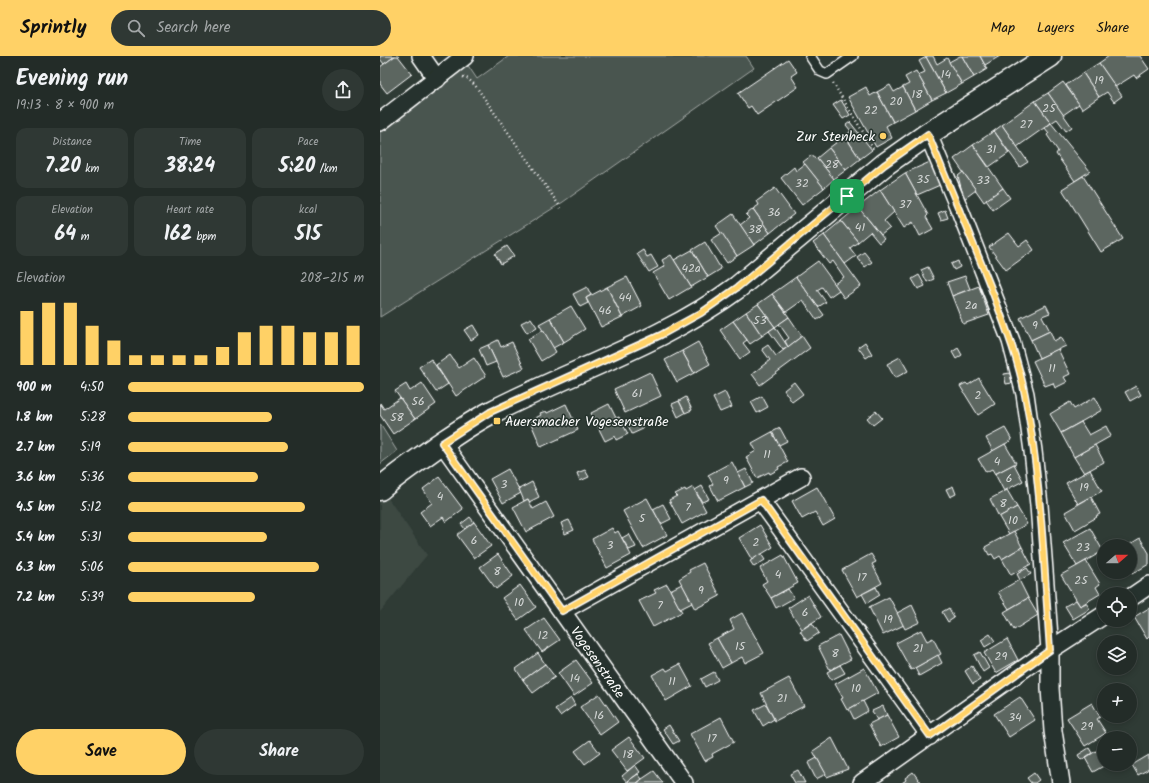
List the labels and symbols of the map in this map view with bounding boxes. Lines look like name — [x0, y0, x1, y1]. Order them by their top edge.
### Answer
house number: 14 — [941, 65, 952, 84]
house number: 19 — [1094, 71, 1104, 90]
house number: 18 — [912, 85, 923, 104]
house number: 20 — [890, 92, 902, 111]
house number: 25 — [1042, 99, 1057, 118]
house number: 22 — [864, 101, 878, 120]
house number: 27 — [1020, 115, 1033, 134]
place label: Zur Stenheck — [796, 126, 875, 148]
marker: Zur Stenheck — [878, 131, 888, 141]
house number: 31 — [986, 140, 997, 159]
house number: 28 — [825, 155, 840, 174]
house number: 35 — [916, 170, 931, 189]
house number: 33 — [976, 171, 990, 190]
house number: 32 — [795, 174, 809, 193]
pin — [830, 179, 864, 213]
house number: 37 — [899, 195, 912, 214]
house number: 36 — [767, 203, 781, 222]
house number: 41 — [855, 218, 865, 237]
house number: 38 — [748, 220, 763, 239]
house number: 42a — [681, 259, 701, 278]
house number: 44 — [618, 288, 632, 307]
house number: 2a — [965, 296, 978, 315]
house number: 46 — [598, 301, 612, 320]
house number: 53 — [753, 311, 767, 330]
house number: 9 — [1032, 316, 1038, 335]
house number: 11 — [1048, 359, 1056, 378]
house number: 61 — [632, 384, 642, 403]
house number: 2 — [975, 386, 982, 405]
house number: 56 — [411, 392, 425, 411]
house number: 58 — [390, 408, 405, 427]
place label: Auersmacher Vogesenstraße — [505, 411, 669, 433]
marker: Auersmacher Vogesenstraße — [492, 416, 502, 426]
house number: 11 — [763, 445, 771, 464]
house number: 4 — [994, 452, 1001, 471]
house number: 6 — [1006, 469, 1012, 488]
house number: 9 — [723, 471, 729, 490]
house number: 3 — [501, 475, 508, 494]
house number: 19 — [1079, 478, 1089, 497]
house number: 4 — [437, 487, 444, 506]
house number: 8 — [999, 494, 1007, 513]
house number: 7 — [685, 498, 691, 517]
house number: 5 — [639, 509, 647, 528]
house number: 10 — [1008, 511, 1018, 530]
house number: 6 — [471, 531, 477, 550]
house number: 2 — [753, 533, 760, 552]
house number: 3 — [607, 536, 614, 555]
house number: 23 — [1076, 538, 1090, 557]
north arrow — [1097, 539, 1137, 579]
house number: 8 — [493, 562, 501, 581]
house number: 4 — [775, 565, 782, 584]
house number: 17 — [857, 568, 867, 587]
house number: 25 — [1074, 571, 1089, 590]
house number: 9 — [698, 581, 704, 600]
house number: 10 — [514, 593, 524, 612]
house number: 7 — [657, 596, 663, 615]
house number: 6 — [802, 603, 808, 622]
house number: 19 — [883, 610, 893, 629]
street label: Vogesenstraße — [564, 622, 631, 704]
house number: 12 — [538, 626, 548, 645]
house number: 15 — [735, 637, 747, 656]
house number: 21 — [913, 639, 924, 658]
house number: 8 — [831, 644, 839, 663]
house number: 29 — [995, 647, 1008, 666]
house number: 14 — [570, 669, 581, 688]
house number: 11 — [668, 672, 676, 691]
house number: 10 — [851, 679, 861, 698]
house number: 21 — [777, 689, 788, 708]
house number: 16 — [594, 706, 604, 725]
house number: 34 — [1008, 708, 1022, 727]
house number: 29 — [1081, 717, 1094, 736]
house number: 17 — [707, 729, 717, 748]
house number: 18 — [623, 745, 634, 764]

